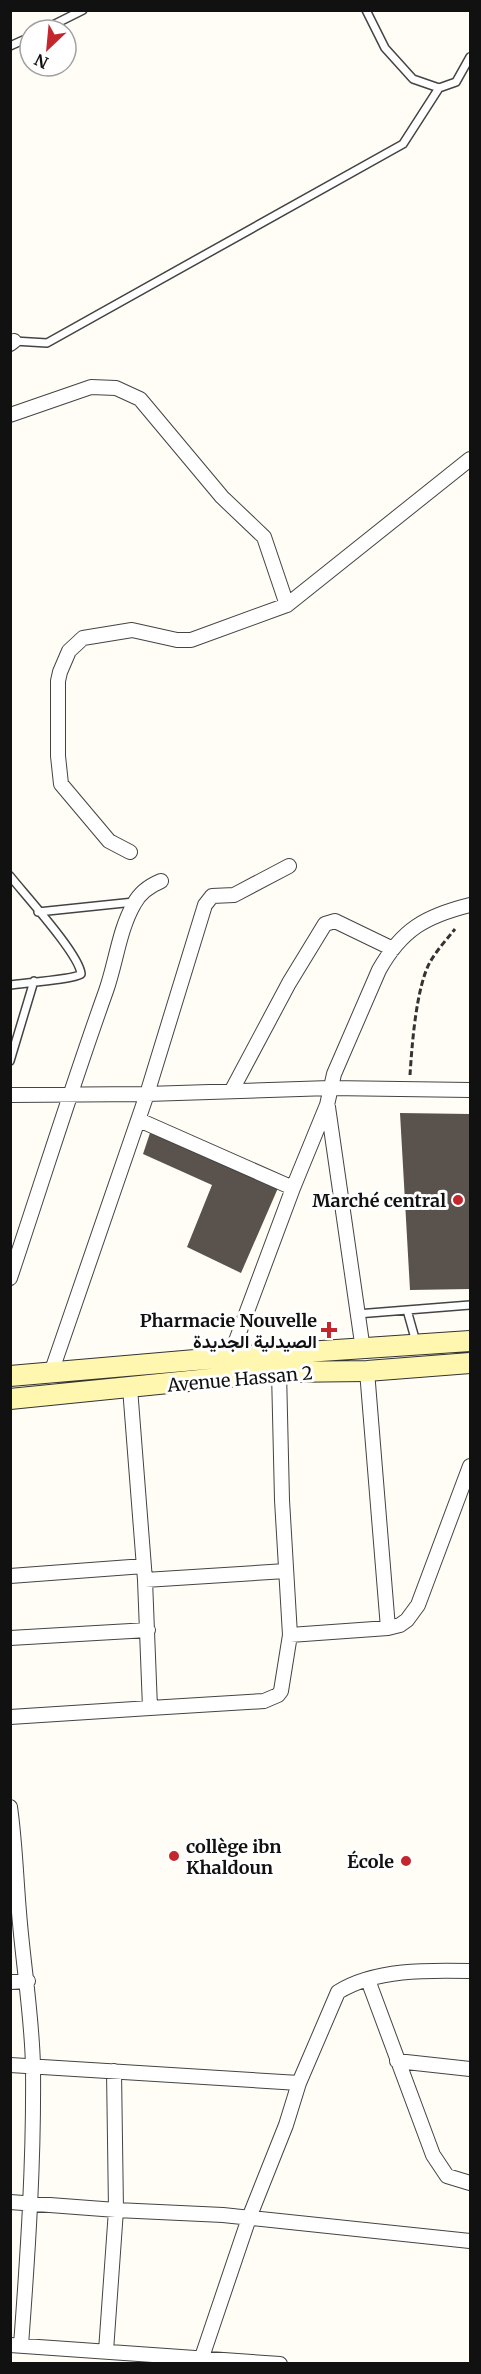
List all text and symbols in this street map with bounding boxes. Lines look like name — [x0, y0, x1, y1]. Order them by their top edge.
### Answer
north arrow — [18, 18, 78, 78]
text: N — [31, 50, 51, 73]
place label: Marché central — [312, 1189, 446, 1212]
marker: Marché central — [451, 1193, 465, 1207]
place label: Pharmacie Nouvelle الصيدلية الجديدة — [140, 1309, 317, 1353]
marker: Pharmacie Nouvelle الصيدلية الجديدة — [322, 1323, 336, 1337]
street label: Avenue Hassan 2 — [165, 1361, 314, 1397]
place label: collège ibn Khaldoun — [186, 1835, 282, 1879]
marker: collège ibn Khaldoun — [167, 1849, 181, 1863]
place label: École — [347, 1850, 394, 1873]
marker: École — [399, 1854, 413, 1868]

